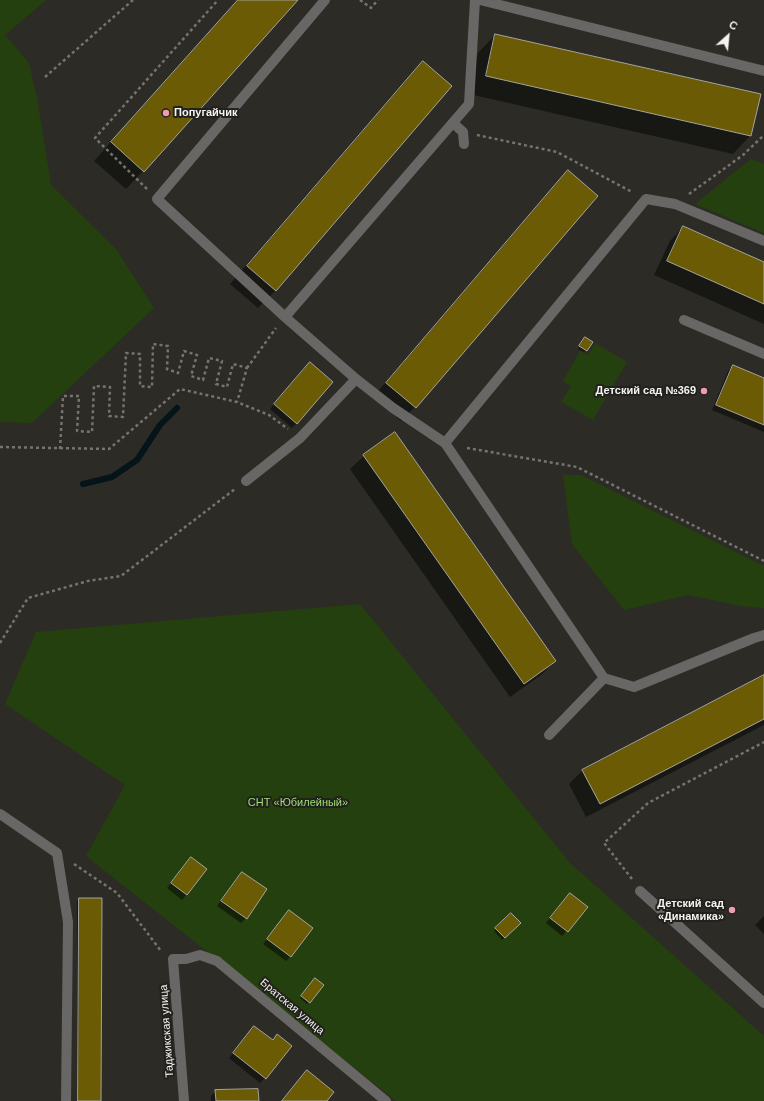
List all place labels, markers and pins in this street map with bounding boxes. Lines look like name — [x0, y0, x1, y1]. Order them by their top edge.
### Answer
place label: Попугайчик — [174, 106, 238, 120]
marker: Попугайчик — [161, 108, 171, 118]
place label: Детский сад №369 — [596, 384, 696, 398]
marker: Детский сад №369 — [699, 386, 709, 396]
place label: Детский сад «Динамика» — [657, 897, 724, 923]
marker: Детский сад «Динамика» — [727, 905, 737, 915]

